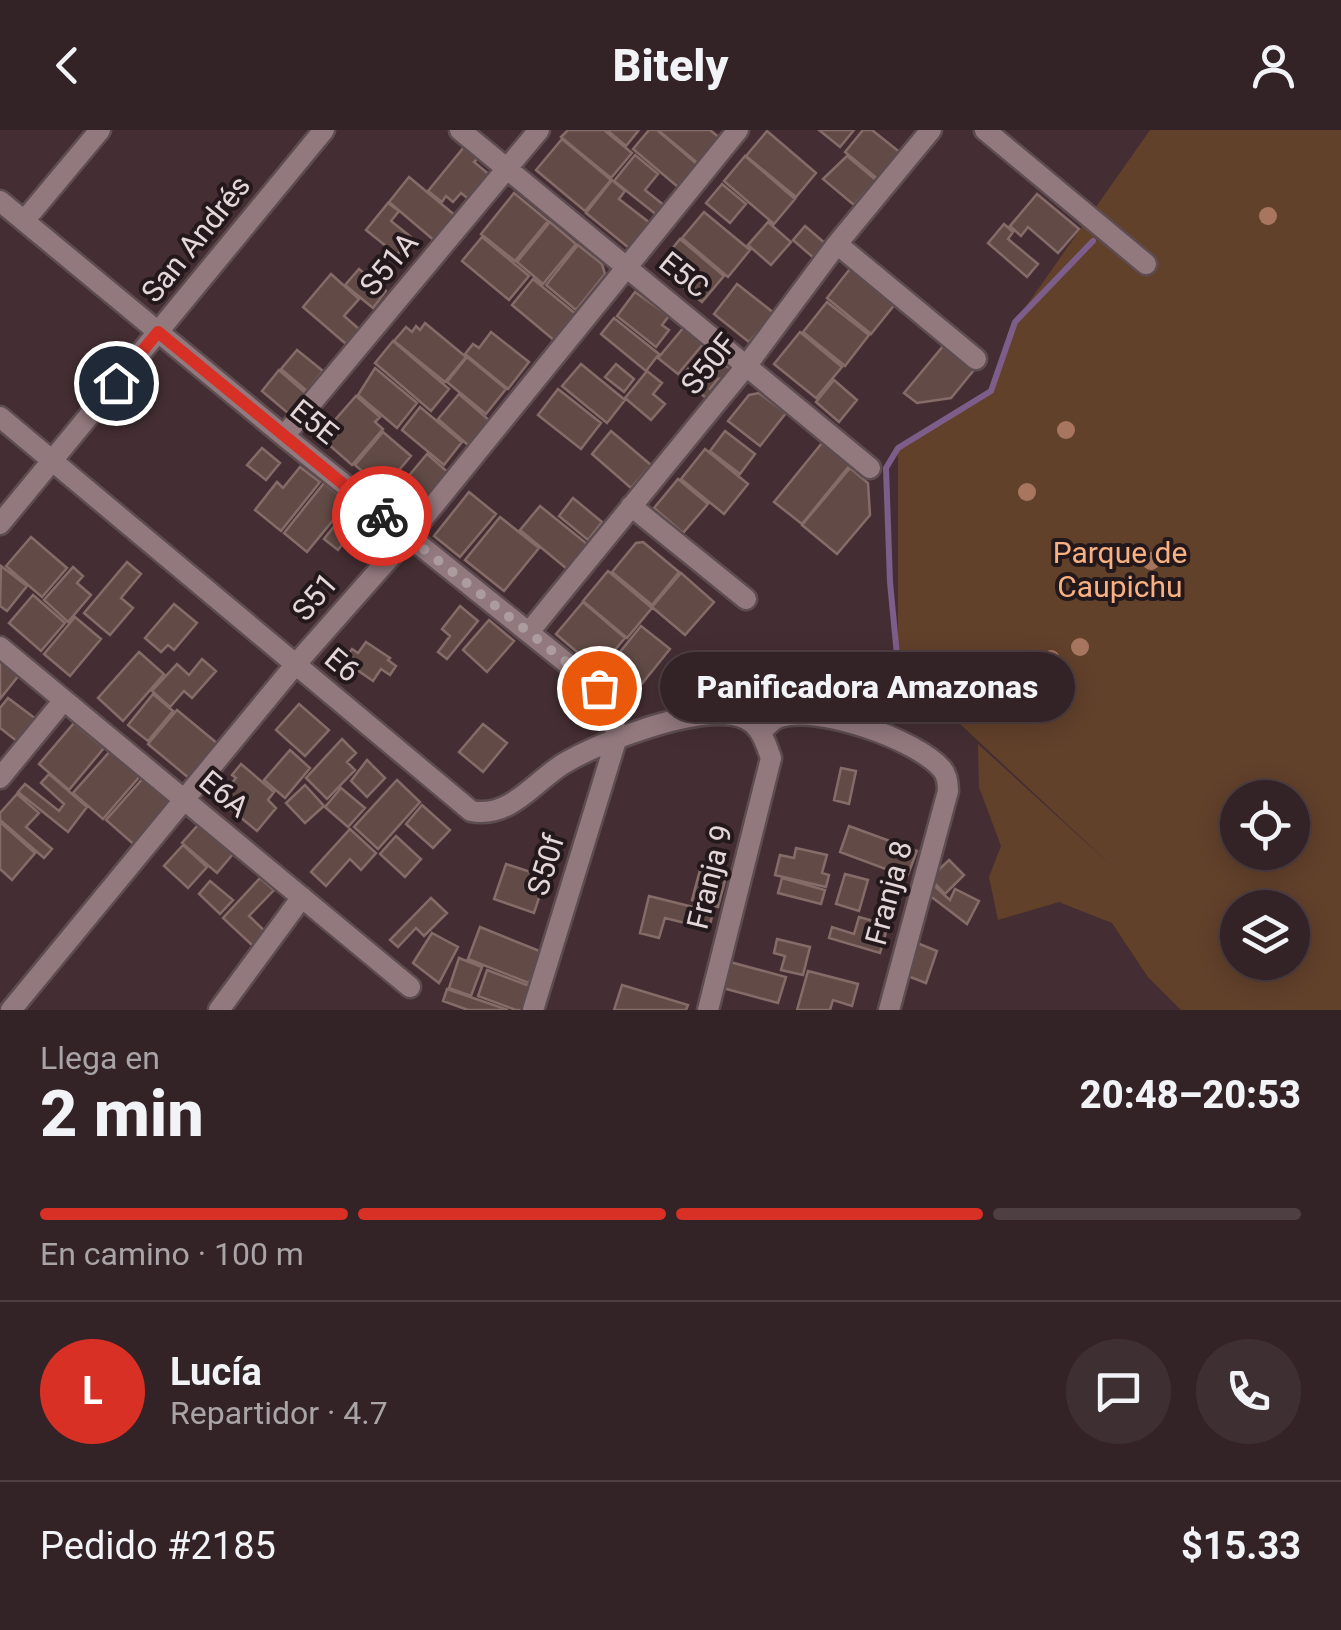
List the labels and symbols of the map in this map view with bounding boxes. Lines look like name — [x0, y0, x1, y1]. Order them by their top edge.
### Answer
street label: San Andrés — [134, 168, 257, 309]
street label: S51A — [352, 225, 425, 302]
street label: E5C — [653, 244, 716, 305]
street label: S50F — [674, 326, 744, 401]
pin — [74, 341, 159, 426]
street label: E5E — [283, 392, 345, 451]
courier — [332, 466, 432, 566]
park label: Parque de Caupichu — [1053, 535, 1187, 604]
street label: S51 — [285, 566, 345, 628]
street label: E6 — [318, 640, 367, 689]
pin — [557, 646, 642, 731]
callout: Panificadora Amazonas — [659, 653, 1074, 723]
street label: E6A — [193, 763, 256, 824]
street label: Franja 9 — [680, 821, 739, 933]
street label: S50f — [520, 830, 571, 900]
street label: Franja 8 — [858, 837, 919, 949]

